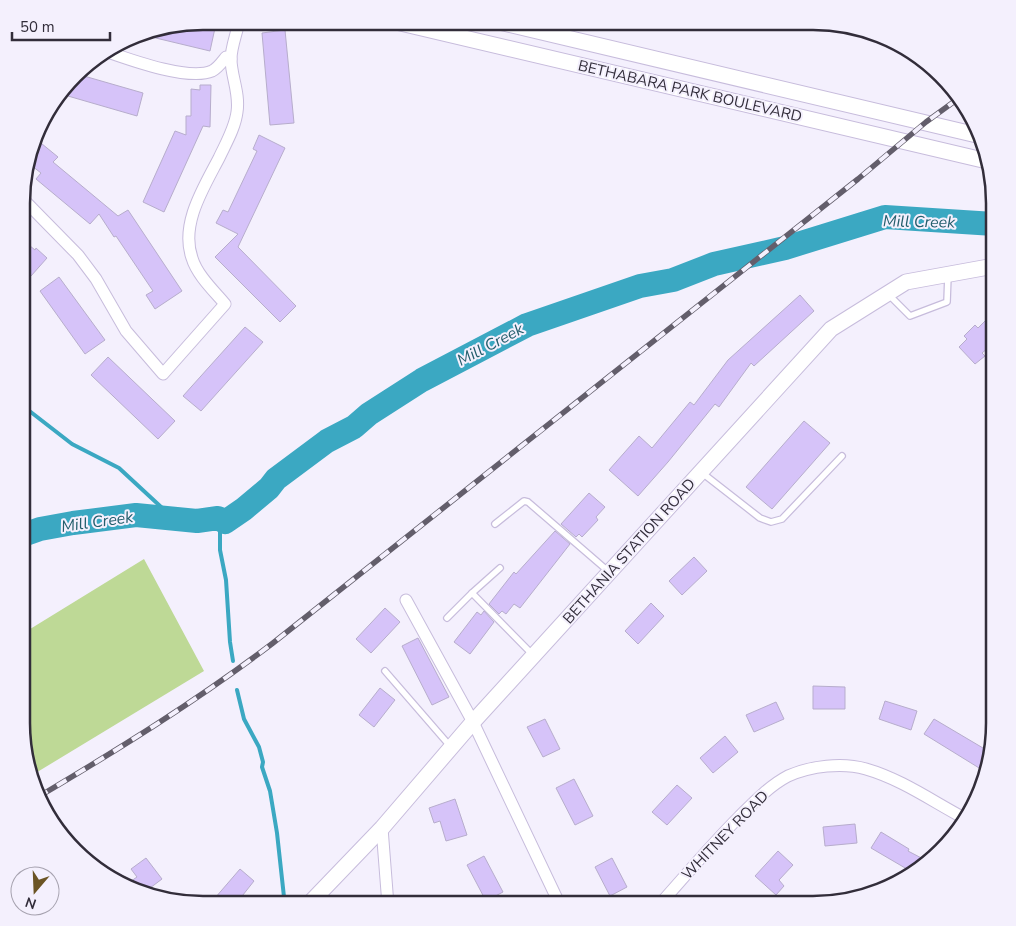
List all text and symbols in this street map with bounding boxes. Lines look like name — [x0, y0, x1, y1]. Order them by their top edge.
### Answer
scale bar — [12, 10, 110, 42]
text: 50 m — [20, 17, 55, 37]
street label: BETHABARA PARK BOULEVARD — [576, 55, 804, 127]
water label: Mill Creek — [883, 210, 956, 234]
water label: Mill Creek — [453, 318, 528, 372]
street label: BETHANIA STATION ROAD — [558, 474, 700, 628]
water label: Mill Creek — [60, 506, 135, 538]
street label: WHITNEY ROAD — [677, 786, 773, 884]
north arrow — [10, 866, 60, 916]
text: N — [23, 892, 39, 914]

